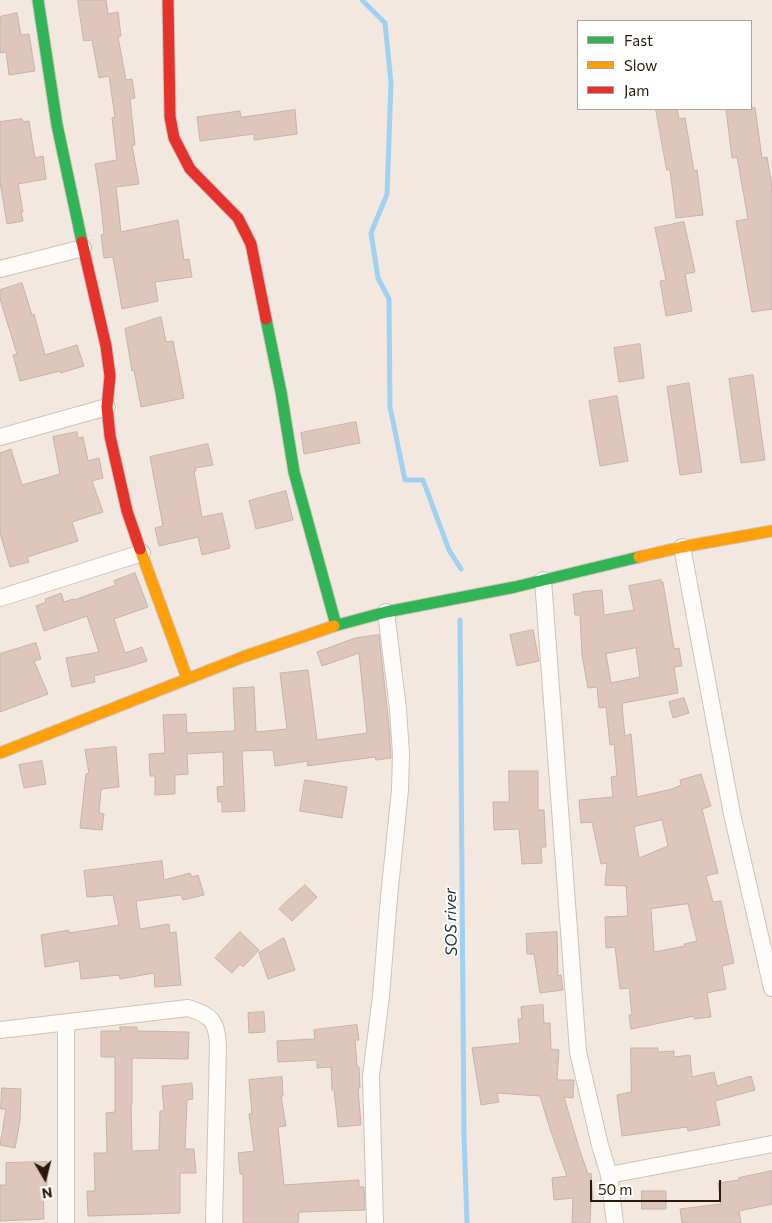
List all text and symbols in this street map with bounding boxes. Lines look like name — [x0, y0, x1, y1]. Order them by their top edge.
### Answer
legend — [577, 20, 752, 110]
text: Fast — [624, 31, 653, 49]
text: Slow — [624, 56, 657, 74]
text: Jam — [624, 81, 649, 99]
water label: SOS river — [441, 888, 461, 956]
north arrow — [20, 1153, 70, 1203]
scale bar — [592, 1170, 723, 1202]
text: 50 m — [598, 1180, 632, 1198]
text: N — [41, 1184, 54, 1202]

